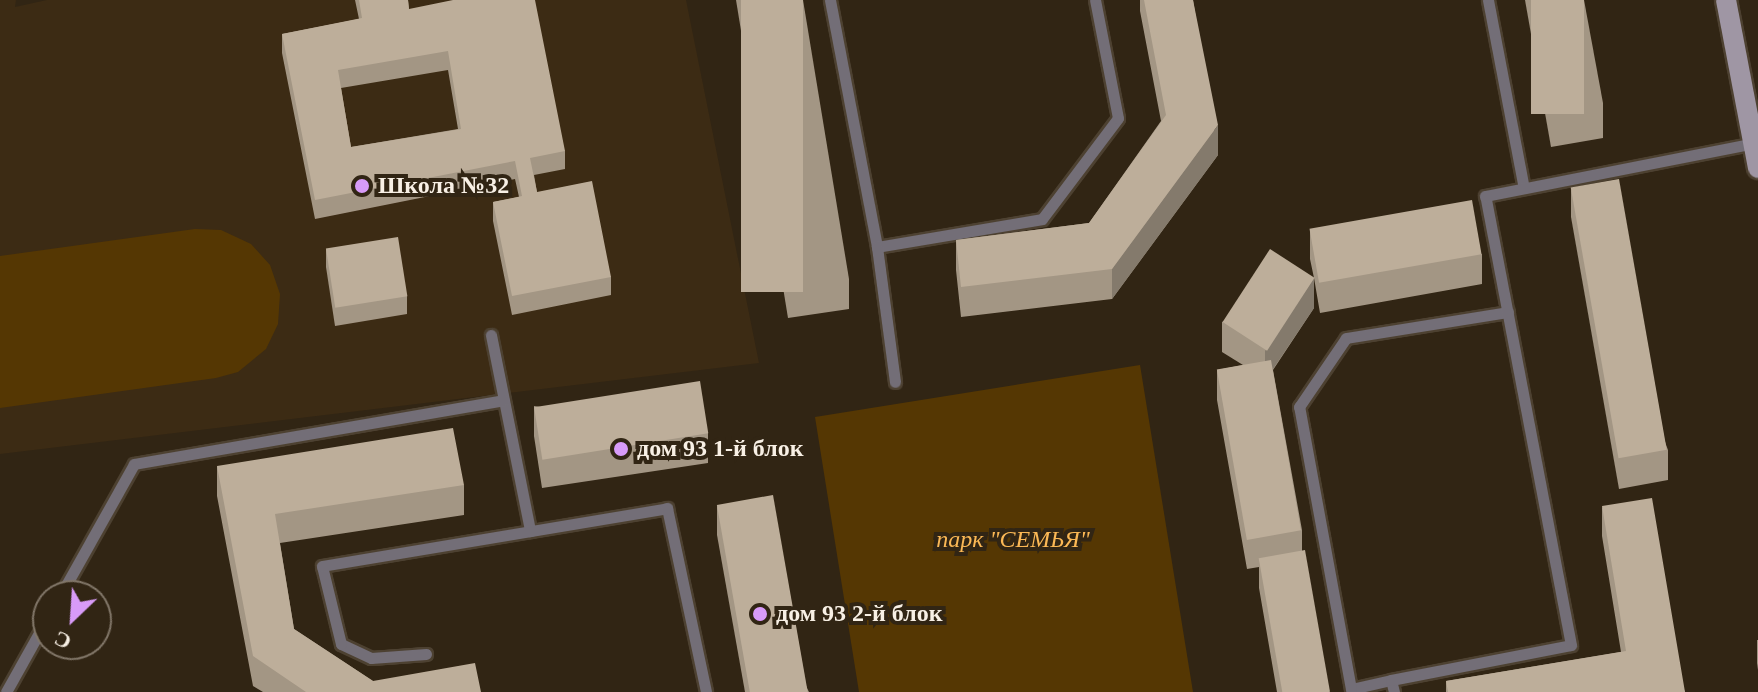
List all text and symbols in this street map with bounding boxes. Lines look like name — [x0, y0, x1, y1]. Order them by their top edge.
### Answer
place label: Школа №32 — [378, 172, 509, 200]
marker: Школа №32 — [353, 177, 371, 195]
place label: дом 93 1-й блок — [637, 435, 804, 463]
marker: дом 93 1-й блок — [612, 440, 630, 458]
park label: парк "СЕМЬЯ" — [936, 526, 1090, 554]
north arrow — [32, 580, 112, 660]
place label: дом 93 2-й блок — [776, 600, 943, 628]
marker: дом 93 2-й блок — [751, 605, 769, 623]
text: С — [50, 626, 75, 655]

